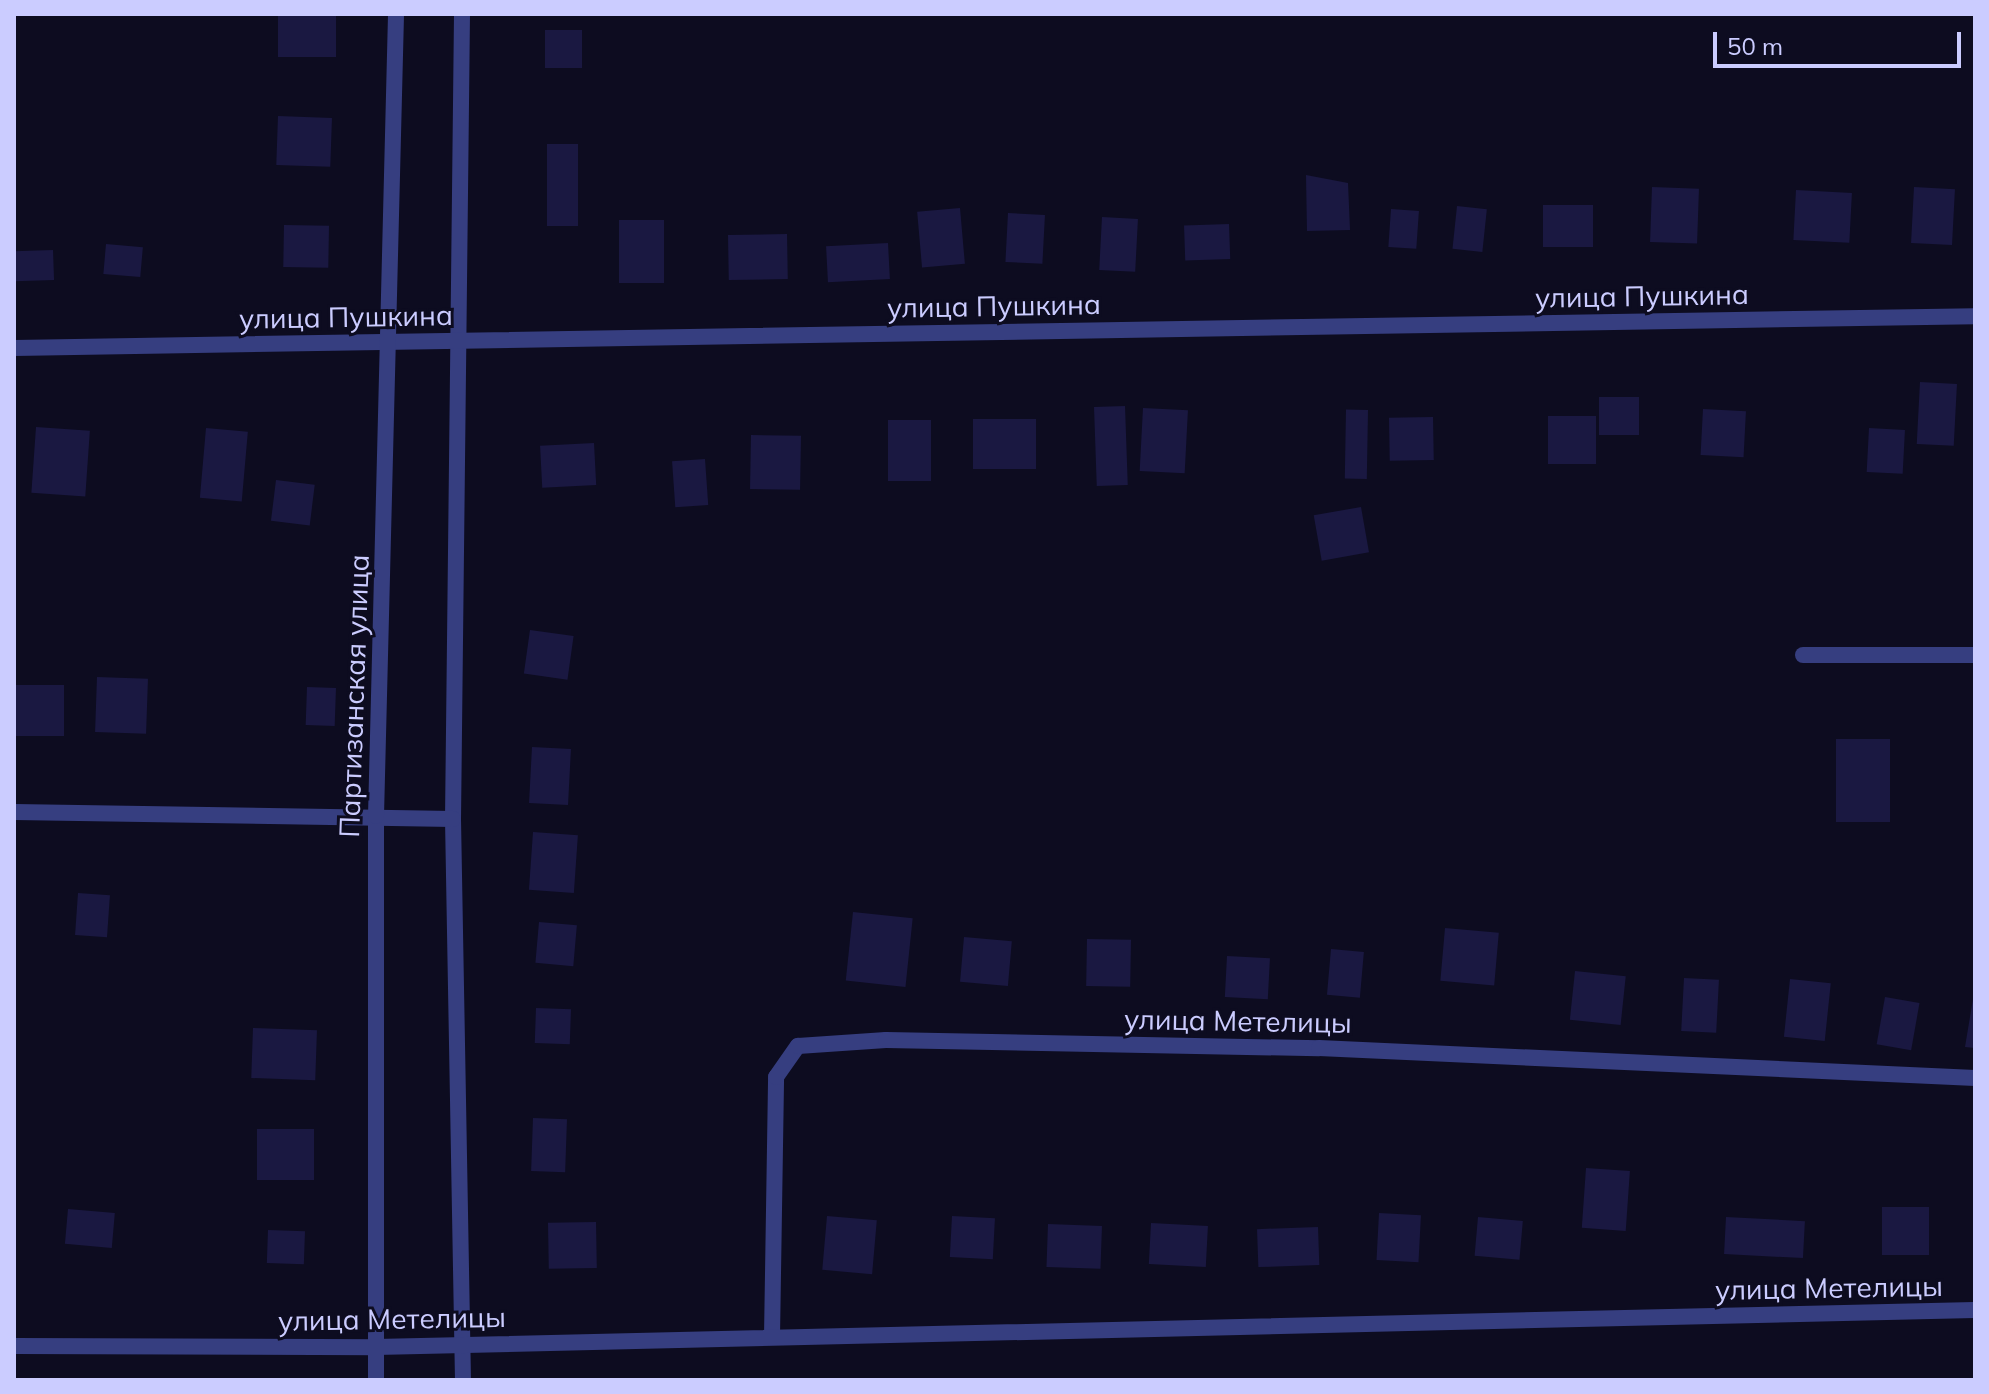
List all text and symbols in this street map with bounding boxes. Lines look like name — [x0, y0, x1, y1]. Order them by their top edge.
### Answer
scale bar — [1717, 16, 1965, 66]
text: 50 m — [1727, 31, 1783, 61]
street label: улица Пушкина — [1535, 277, 1749, 315]
street label: улица Пушкина — [887, 287, 1101, 325]
street label: улица Пушкина — [239, 298, 453, 336]
street label: Партизанская улица — [332, 554, 376, 838]
street label: улица Метелицы — [1124, 1002, 1352, 1040]
street label: улица Метелицы — [1715, 1269, 1943, 1307]
street label: улица Метелицы — [278, 1300, 506, 1338]

